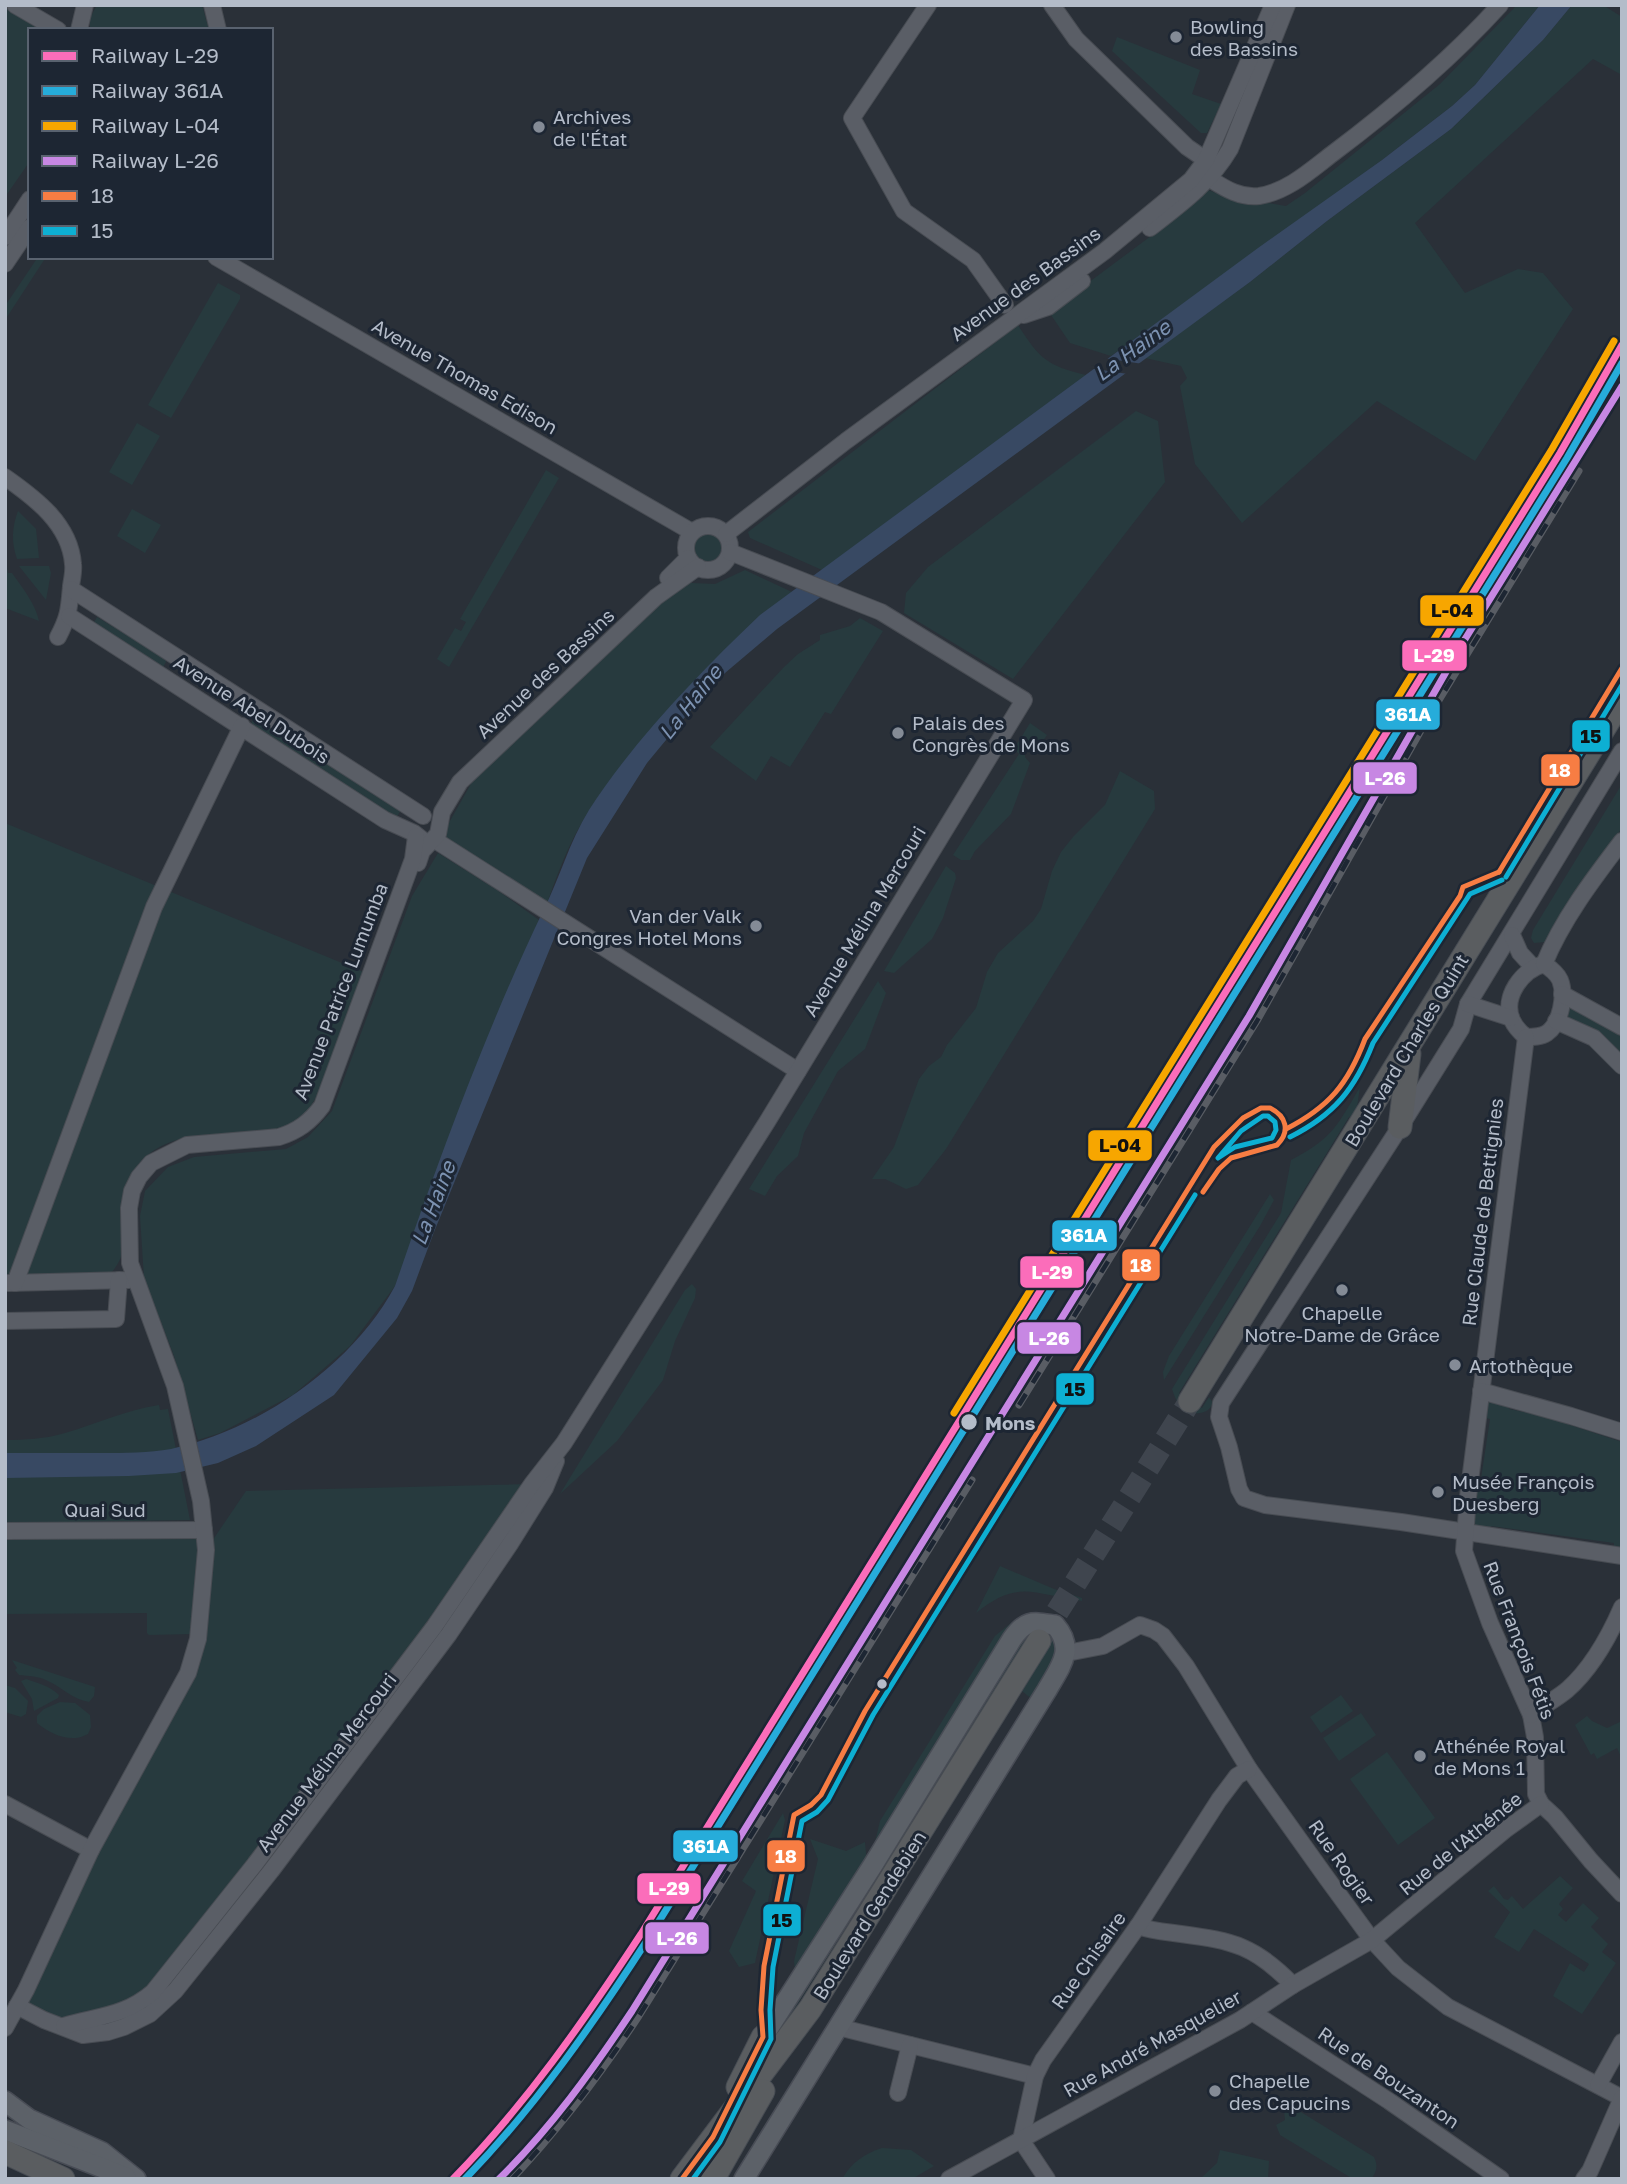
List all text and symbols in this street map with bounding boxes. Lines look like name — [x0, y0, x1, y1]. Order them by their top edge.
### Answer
place label: Bowling des Bassins — [1190, 15, 1298, 60]
legend — [28, 28, 273, 259]
marker: Bowling des Bassins — [1168, 29, 1184, 45]
text: Railway L-29 — [91, 42, 219, 68]
text: Railway 361A — [91, 77, 223, 103]
place label: Archives de l'État — [553, 105, 631, 150]
text: Railway L-04 — [91, 112, 220, 138]
marker: Archives de l'État — [531, 119, 547, 135]
text: Railway L-26 — [91, 147, 219, 173]
text: 18 — [91, 182, 114, 208]
text: 15 — [91, 217, 113, 243]
street label: Avenue des Bassins — [946, 221, 1104, 345]
street label: Avenue Thomas Edison — [368, 313, 562, 439]
water label: La Haine — [1089, 313, 1177, 386]
line badge: L-04 — [1419, 594, 1485, 627]
text: L-04 — [1431, 598, 1473, 621]
street label: Avenue des Bassins — [471, 603, 619, 743]
line badge: L-29 — [1401, 639, 1468, 672]
text: L-29 — [1413, 643, 1455, 666]
street label: Avenue Abel Dubois — [170, 650, 334, 768]
water label: La Haine — [653, 658, 728, 745]
line badge: 361A — [1375, 698, 1441, 731]
text: 361A — [1385, 702, 1432, 725]
place label: Palais des Congrès de Mons — [912, 711, 1070, 756]
line badge: 15 — [1571, 719, 1611, 753]
text: 15 — [1580, 724, 1602, 747]
marker: Palais des Congrès de Mons — [890, 725, 906, 741]
line badge: 18 — [1540, 753, 1581, 787]
text: 18 — [1549, 758, 1571, 781]
line badge: L-26 — [1352, 761, 1418, 795]
text: L-26 — [1364, 766, 1406, 789]
street label: Avenue Mélina Mercouri — [798, 822, 930, 1020]
street label: Avenue Patrice Lumumba — [288, 879, 392, 1103]
place label: Van der Valk Congres Hotel Mons — [556, 904, 742, 949]
marker: Van der Valk Congres Hotel Mons — [748, 918, 764, 934]
street label: Boulevard Charles Quint — [1339, 949, 1473, 1151]
street label: Rue Claude de Bettignies — [1457, 1097, 1507, 1327]
line badge: L-04 — [1087, 1129, 1153, 1162]
text: L-04 — [1099, 1133, 1141, 1156]
water label: La Haine — [405, 1156, 462, 1249]
line badge: 361A — [1051, 1219, 1118, 1252]
text: 361A — [1061, 1223, 1108, 1246]
line badge: 18 — [1121, 1248, 1161, 1282]
text: 18 — [1130, 1253, 1152, 1276]
line badge: L-29 — [1019, 1255, 1085, 1289]
text: L-29 — [1031, 1260, 1073, 1283]
marker: Chapelle Notre-Dame de Grâce — [1334, 1282, 1350, 1298]
place label: Chapelle Notre-Dame de Grâce — [1244, 1301, 1440, 1346]
line badge: L-26 — [1016, 1321, 1082, 1355]
text: L-26 — [1028, 1326, 1070, 1349]
place label: Artothèque — [1469, 1354, 1573, 1377]
marker: Artothèque — [1447, 1357, 1463, 1373]
line badge: 15 — [1055, 1372, 1095, 1406]
text: 15 — [1064, 1377, 1086, 1400]
place label: Mons — [985, 1411, 1036, 1434]
marker: Mons — [959, 1412, 979, 1432]
place label: Musée François Duesberg — [1452, 1470, 1595, 1515]
marker: Musée François Duesberg — [1430, 1484, 1446, 1500]
street label: Quai Sud — [64, 1498, 146, 1521]
street label: Rue François Fétis — [1479, 1558, 1561, 1722]
street label: Avenue Mélina Mercouri — [251, 1668, 401, 1856]
unlabelled marker — [875, 1677, 889, 1691]
place label: Athénée Royal de Mons 1 — [1434, 1734, 1565, 1779]
marker: Athénée Royal de Mons 1 — [1412, 1748, 1428, 1764]
street label: Rue de l'Athénée — [1394, 1786, 1526, 1900]
street label: Rue Rogier — [1304, 1815, 1380, 1910]
street label: Boulevard Gendebien — [808, 1826, 930, 2004]
line badge: 361A — [672, 1829, 739, 1863]
text: 361A — [683, 1834, 730, 1857]
line badge: 18 — [766, 1839, 806, 1873]
text: 18 — [775, 1844, 797, 1867]
line badge: L-29 — [636, 1872, 702, 1905]
text: L-29 — [648, 1876, 690, 1899]
line badge: 15 — [762, 1903, 802, 1937]
street label: Rue Chisaire — [1046, 1907, 1130, 2013]
text: 15 — [771, 1908, 793, 1931]
line badge: L-26 — [644, 1921, 710, 1955]
text: L-26 — [656, 1926, 698, 1949]
street label: Rue André Masquelier — [1059, 1984, 1245, 2102]
street label: Rue de Bouzanton — [1314, 2021, 1464, 2133]
place label: Chapelle des Capucins — [1229, 2069, 1351, 2114]
marker: Chapelle des Capucins — [1207, 2083, 1223, 2099]

